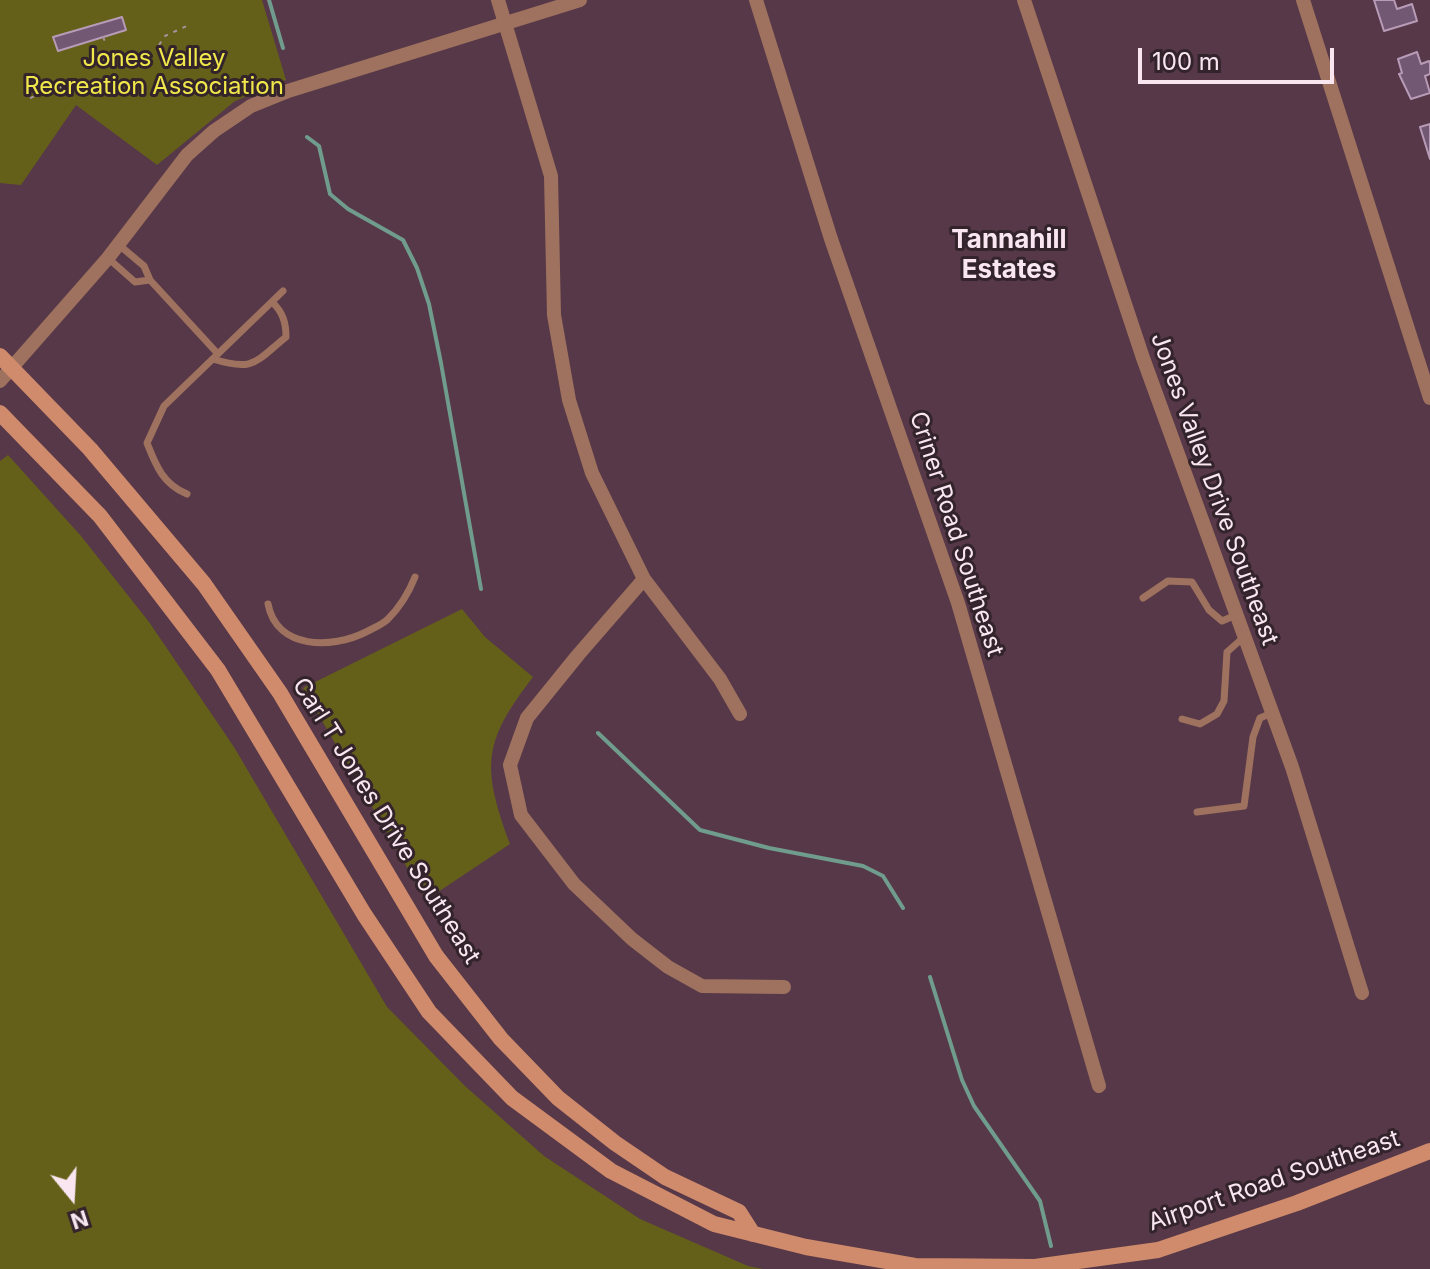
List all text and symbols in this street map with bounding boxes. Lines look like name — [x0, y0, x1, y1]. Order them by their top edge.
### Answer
scale bar — [1142, 32, 1338, 82]
park label: Jones Valley Recreation Association — [24, 45, 284, 101]
text: 100 m — [1152, 47, 1220, 76]
district label: Tannahill Estates — [951, 224, 1067, 286]
street label: Jones Valley Drive Southeast — [1144, 329, 1284, 649]
street label: Criner Road Southeast — [903, 408, 1009, 660]
street label: Carl T Jones Drive Southeast — [286, 673, 486, 969]
street label: Airport Road Southeast — [1145, 1124, 1403, 1238]
north arrow — [32, 1157, 112, 1237]
text: N — [67, 1205, 91, 1235]

